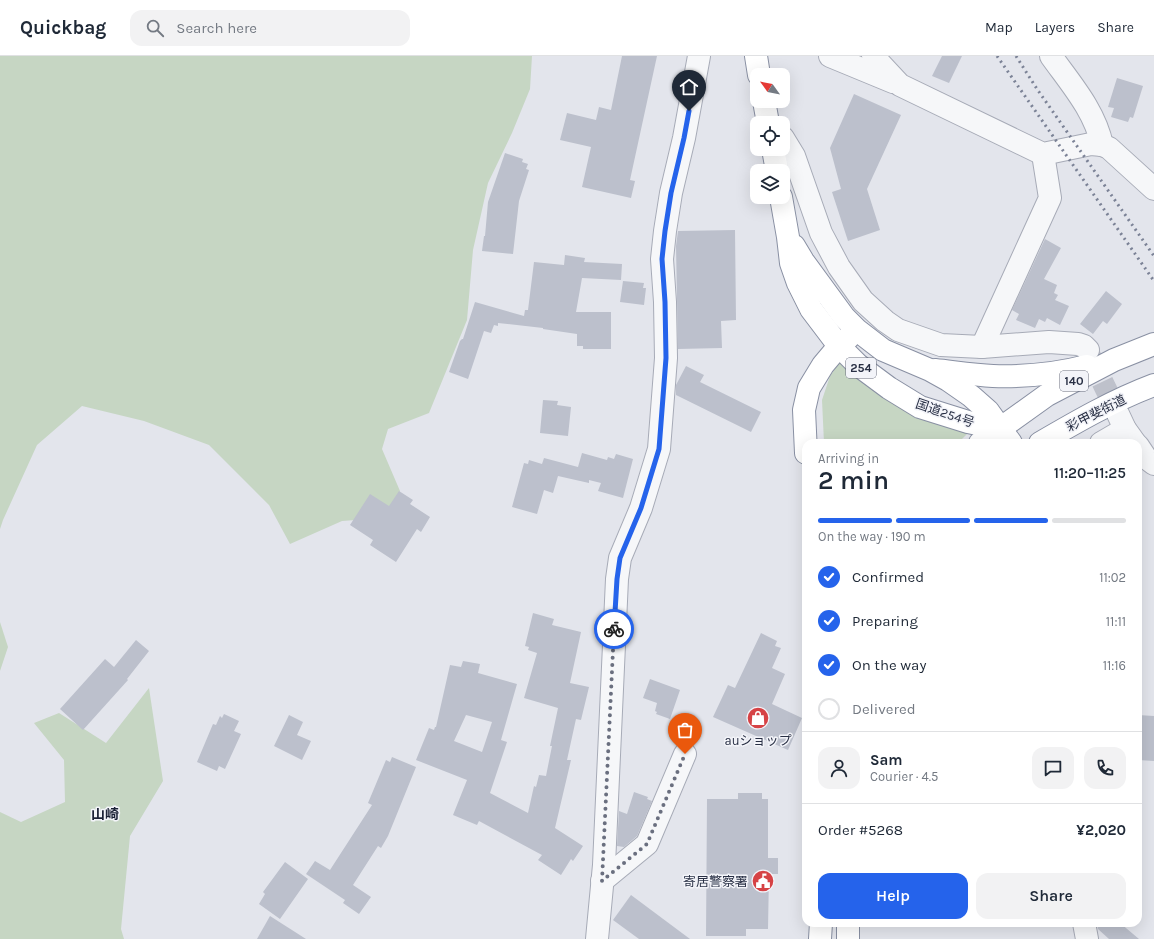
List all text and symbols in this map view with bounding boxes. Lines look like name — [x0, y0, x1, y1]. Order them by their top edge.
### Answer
search box — [130, 10, 410, 46]
text: Quickbag — [20, 17, 106, 39]
icon: search — [144, 17, 166, 39]
text: Search here — [176, 19, 257, 37]
text: Map — [985, 19, 1013, 36]
text: Layers — [1035, 19, 1075, 36]
text: Share — [1097, 19, 1134, 36]
north arrow — [750, 68, 790, 108]
map controls — [750, 68, 790, 204]
pin — [672, 70, 706, 111]
icon: home — [678, 76, 700, 98]
button: locate — [750, 116, 790, 156]
button: layers — [750, 164, 790, 204]
road number: 254 — [846, 358, 876, 378]
road number: 140 — [1060, 371, 1088, 391]
street label: 彩甲斐街道 — [1064, 392, 1128, 434]
street label: 国道254号 — [914, 396, 976, 430]
text: Arriving in — [818, 451, 879, 466]
text: 11:20–11:25 — [1054, 464, 1126, 482]
text: 2 min — [818, 465, 889, 496]
text: On the way · 190 m — [818, 529, 926, 544]
icon: check — [818, 566, 840, 588]
text: Confirmed — [852, 568, 924, 586]
text: 11:02 — [1099, 570, 1126, 585]
courier — [594, 609, 634, 649]
icon: check — [818, 610, 840, 632]
text: Preparing — [852, 612, 918, 630]
text: 11:11 — [1106, 614, 1126, 629]
icon: bike — [603, 618, 625, 640]
icon: check — [818, 654, 840, 676]
text: On the way — [852, 656, 926, 674]
text: 11:16 — [1103, 658, 1126, 673]
text: Delivered — [852, 700, 916, 718]
shop icon: auショップ — [745, 705, 771, 731]
pin — [668, 713, 702, 754]
icon: bag — [674, 719, 696, 741]
place label: auショップ — [724, 733, 792, 748]
button: person — [818, 747, 860, 789]
button: chat — [1032, 747, 1074, 789]
button: phone — [1084, 747, 1126, 789]
text: Sam — [870, 751, 903, 769]
text: Courier · 4.5 — [870, 769, 938, 784]
district label: 山崎 — [91, 806, 119, 823]
text: Order #5268 — [818, 821, 903, 839]
text: ¥2,020 — [1076, 821, 1126, 839]
public building icon: 寄居警察署 — [750, 868, 776, 894]
button: Help — [818, 873, 968, 919]
button: Share — [976, 873, 1126, 919]
place label: 寄居警察署 — [683, 874, 748, 889]

